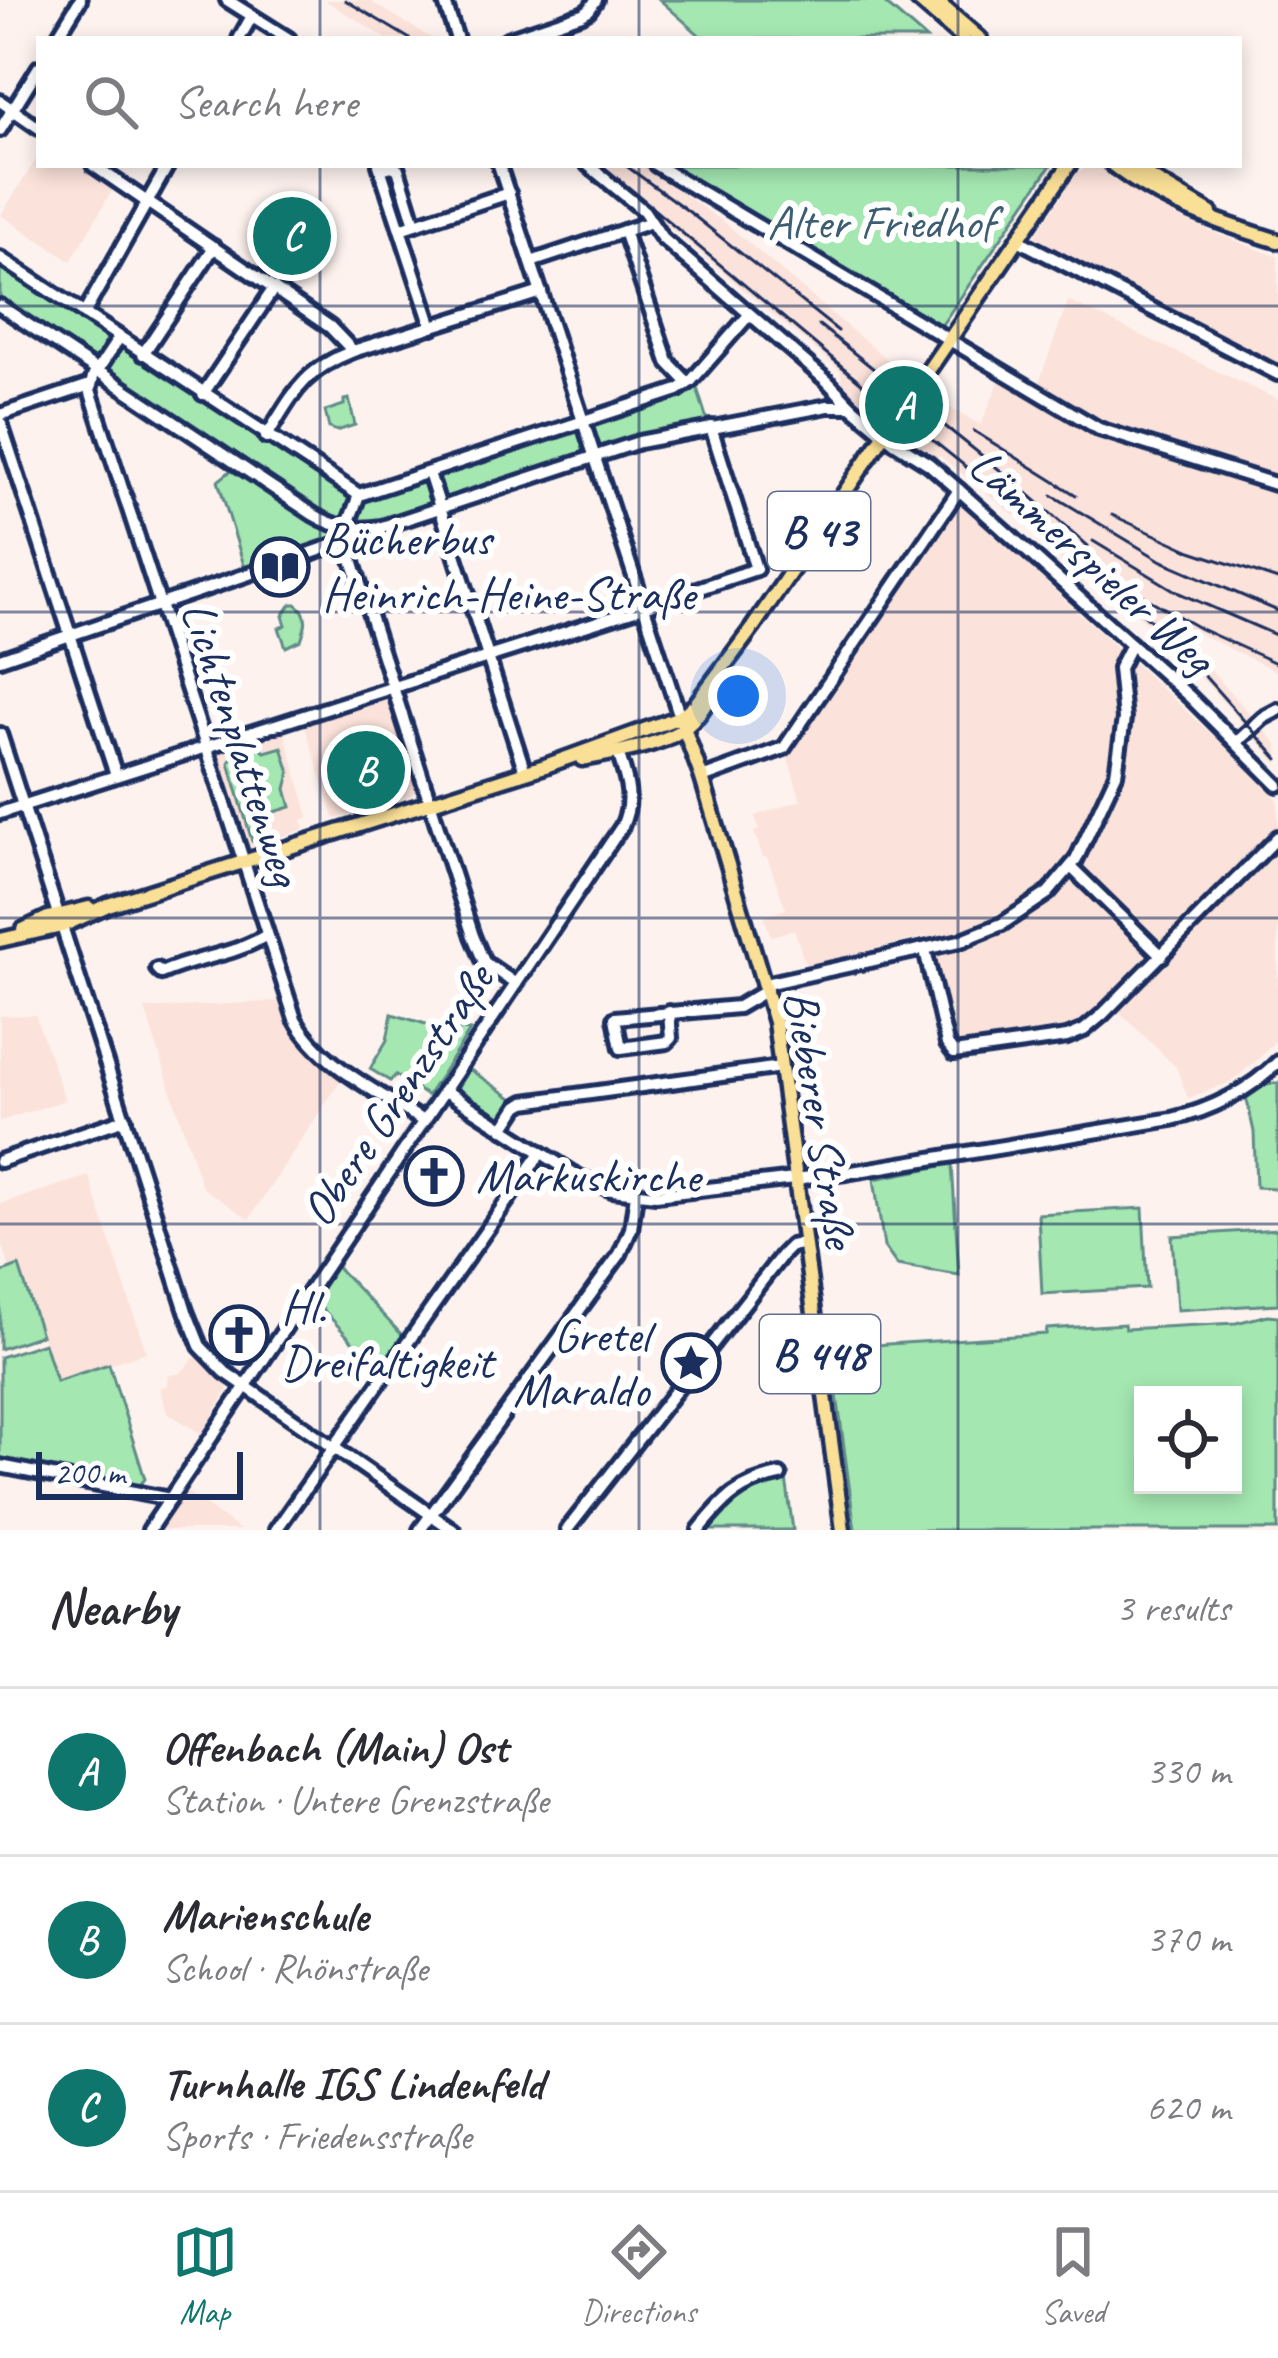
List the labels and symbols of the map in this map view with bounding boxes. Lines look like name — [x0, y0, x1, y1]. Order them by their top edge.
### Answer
pin: C — [253, 191, 331, 281]
park label: Alter Friedhof — [767, 192, 1005, 252]
pin: A — [865, 360, 943, 450]
street label: Lämmerspieler Weg — [957, 435, 1230, 689]
road number: B 43 — [768, 492, 870, 570]
place label: Bücherbus Heinrich-Heine-Straße — [322, 509, 698, 624]
library icon: Bücherbus Heinrich-Heine-Straße — [249, 536, 311, 598]
street label: Lichtenplattenweg — [168, 594, 317, 896]
your location — [708, 666, 768, 726]
pin: B — [327, 725, 405, 815]
street label: Obere Grenzstraße — [287, 950, 508, 1237]
street label: Bieberer Straße — [771, 986, 871, 1255]
church icon: Markuskirche — [403, 1145, 465, 1207]
place label: Markuskirche — [476, 1146, 703, 1206]
place label: Hl. Dreifaltigkeit — [281, 1277, 497, 1392]
church icon: Hl. Dreifaltigkeit — [208, 1304, 270, 1366]
place label: Gretel Maraldo — [513, 1305, 657, 1420]
road number: B 448 — [760, 1315, 880, 1393]
place icon: Gretel Maraldo — [660, 1332, 722, 1394]
scale bar — [36, 1446, 243, 1499]

